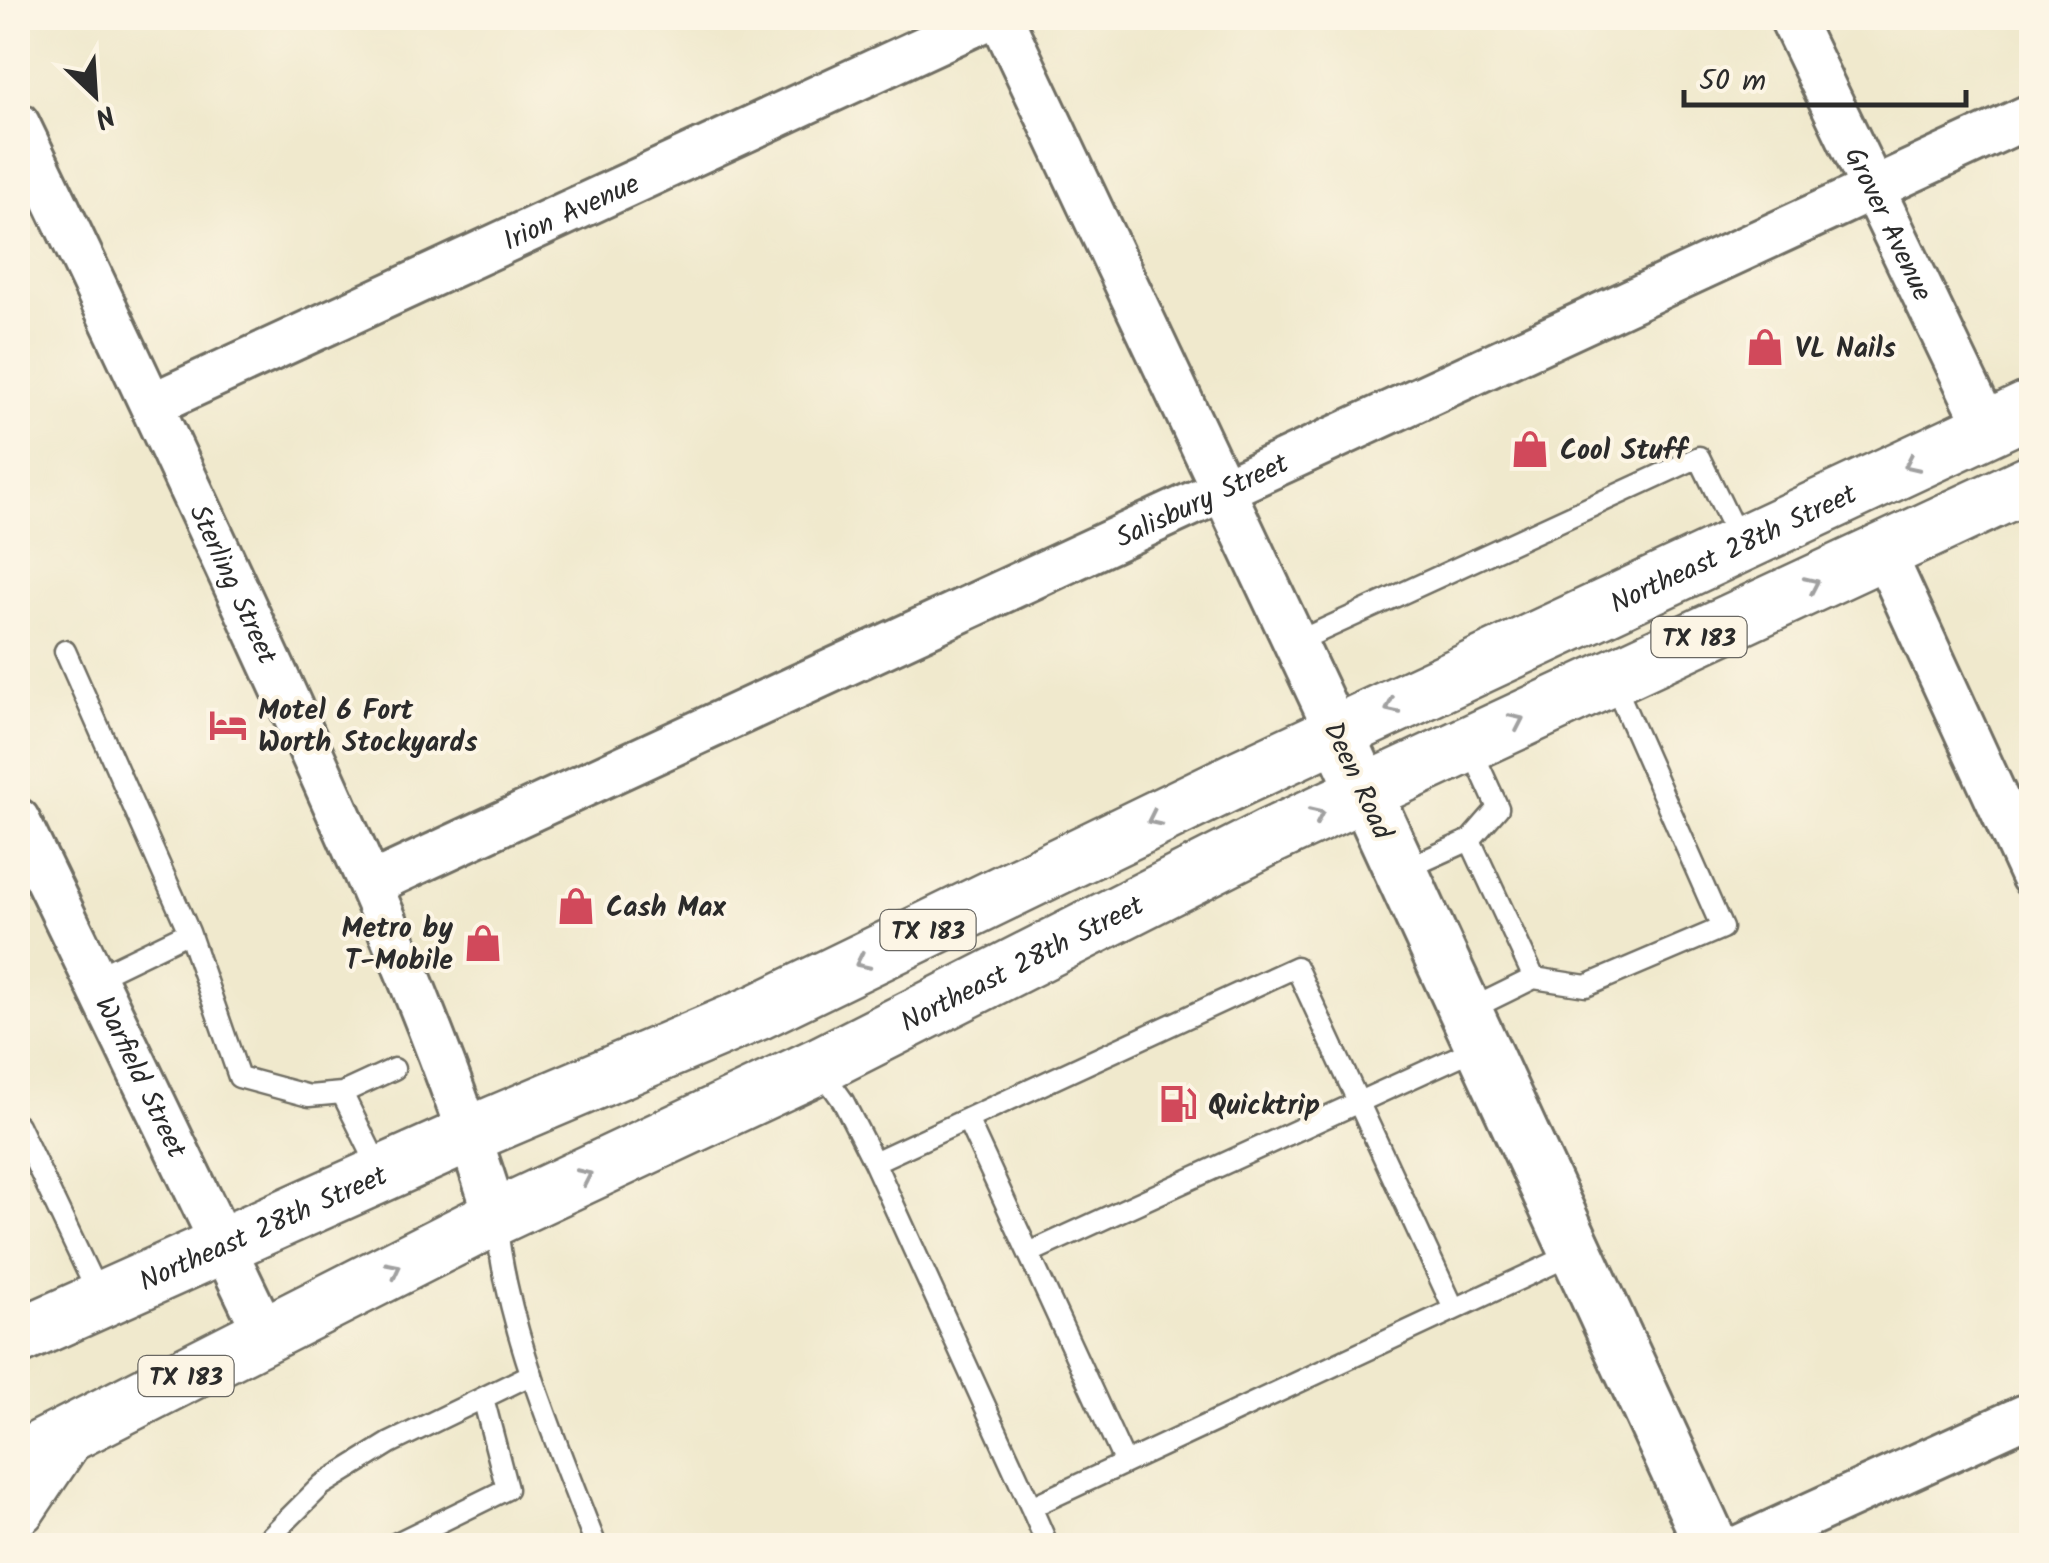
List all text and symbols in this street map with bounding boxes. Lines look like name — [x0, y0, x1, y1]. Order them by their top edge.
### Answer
north arrow — [45, 45, 145, 145]
scale bar — [1684, 45, 1966, 107]
text: 50 m — [1699, 58, 1766, 106]
text: N — [87, 91, 122, 140]
street label: Grover Avenue — [1831, 140, 1944, 310]
street label: Irion Avenue — [496, 162, 648, 264]
shop icon: VL Nails — [1744, 326, 1786, 368]
place label: VL Nails — [1795, 327, 1896, 372]
shop icon: Cool Stuff — [1509, 428, 1551, 470]
place label: Cool Stuff — [1560, 429, 1690, 474]
street label: Salisbury Street — [1108, 442, 1297, 561]
one-way arrow — [1904, 452, 1922, 472]
street label: Northeast 28th Street — [1603, 472, 1866, 627]
street label: Sterling Street — [176, 497, 289, 673]
one-way arrow — [1802, 576, 1820, 596]
road number: TX 183 — [1652, 617, 1746, 657]
place label: Motel 6 Fort Worth Stockyards — [258, 689, 478, 766]
one-way arrow — [1384, 694, 1402, 714]
hotel icon: Motel 6 Fort Worth Stockyards — [207, 704, 249, 746]
one-way arrow — [1507, 714, 1525, 734]
street label: Deen Road — [1310, 715, 1404, 848]
one-way arrow — [1146, 807, 1164, 827]
one-way arrow — [1307, 807, 1325, 827]
street label: Northeast 28th Street — [893, 884, 1153, 1046]
shop icon: Cash Max — [555, 885, 597, 927]
place label: Cash Max — [606, 886, 727, 931]
place label: Metro by T-Mobile — [341, 907, 453, 984]
road number: TX 183 — [880, 910, 976, 950]
shop icon: Metro by T-Mobile — [462, 922, 504, 964]
one-way arrow — [854, 950, 872, 970]
street label: Warfield Street — [81, 989, 198, 1167]
fuel station icon: Quicktrip — [1157, 1083, 1199, 1125]
place label: Quicktrip — [1208, 1084, 1320, 1129]
street label: Northeast 28th Street — [132, 1154, 396, 1305]
one-way arrow — [574, 1168, 592, 1188]
one-way arrow — [383, 1262, 401, 1281]
road number: TX 183 — [138, 1356, 234, 1396]

